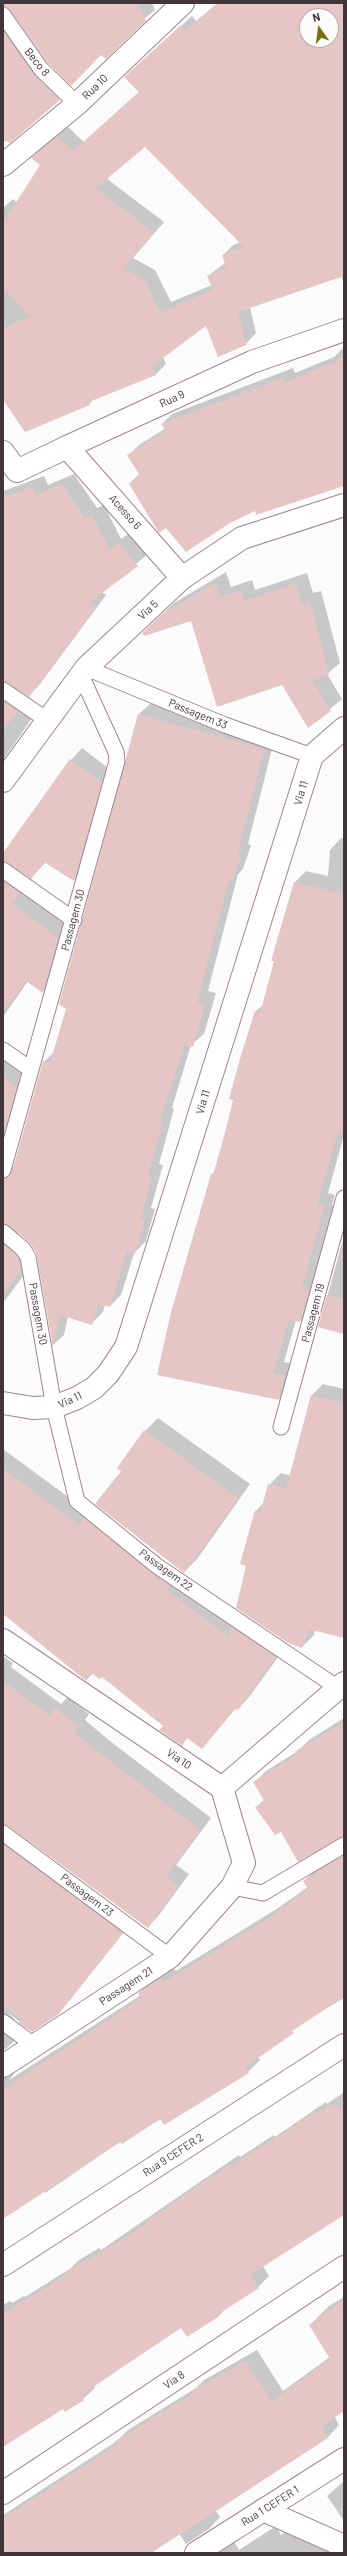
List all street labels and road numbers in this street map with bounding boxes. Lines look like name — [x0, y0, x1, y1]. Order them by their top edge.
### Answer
street label: Beco 8 — [22, 45, 52, 79]
street label: Rua 10 — [79, 72, 111, 102]
street label: Rua 9 — [157, 387, 187, 411]
street label: Acesso 6 — [106, 492, 144, 532]
street label: Via 5 — [135, 597, 161, 623]
street label: Passagem 33 — [167, 696, 229, 732]
street label: Via 11 — [291, 779, 311, 807]
street label: Passagem 30 — [58, 888, 88, 952]
street label: Via 11 — [193, 1088, 213, 1116]
street label: Passagem 30 — [26, 1282, 50, 1346]
street label: Passagem 19 — [299, 1282, 327, 1344]
street label: Via 11 — [56, 1389, 84, 1411]
street label: Passagem 22 — [137, 1546, 195, 1594]
street label: Via 10 — [164, 1746, 194, 1772]
street label: Passagem 23 — [58, 1871, 116, 1919]
street label: Passagem 21 — [97, 1964, 155, 2008]
street label: Rua 9 CEFER 2 — [140, 2131, 206, 2179]
street label: Via 8 — [161, 2368, 187, 2392]
street label: Rua 1 CEFER 1 — [239, 2483, 301, 2529]

